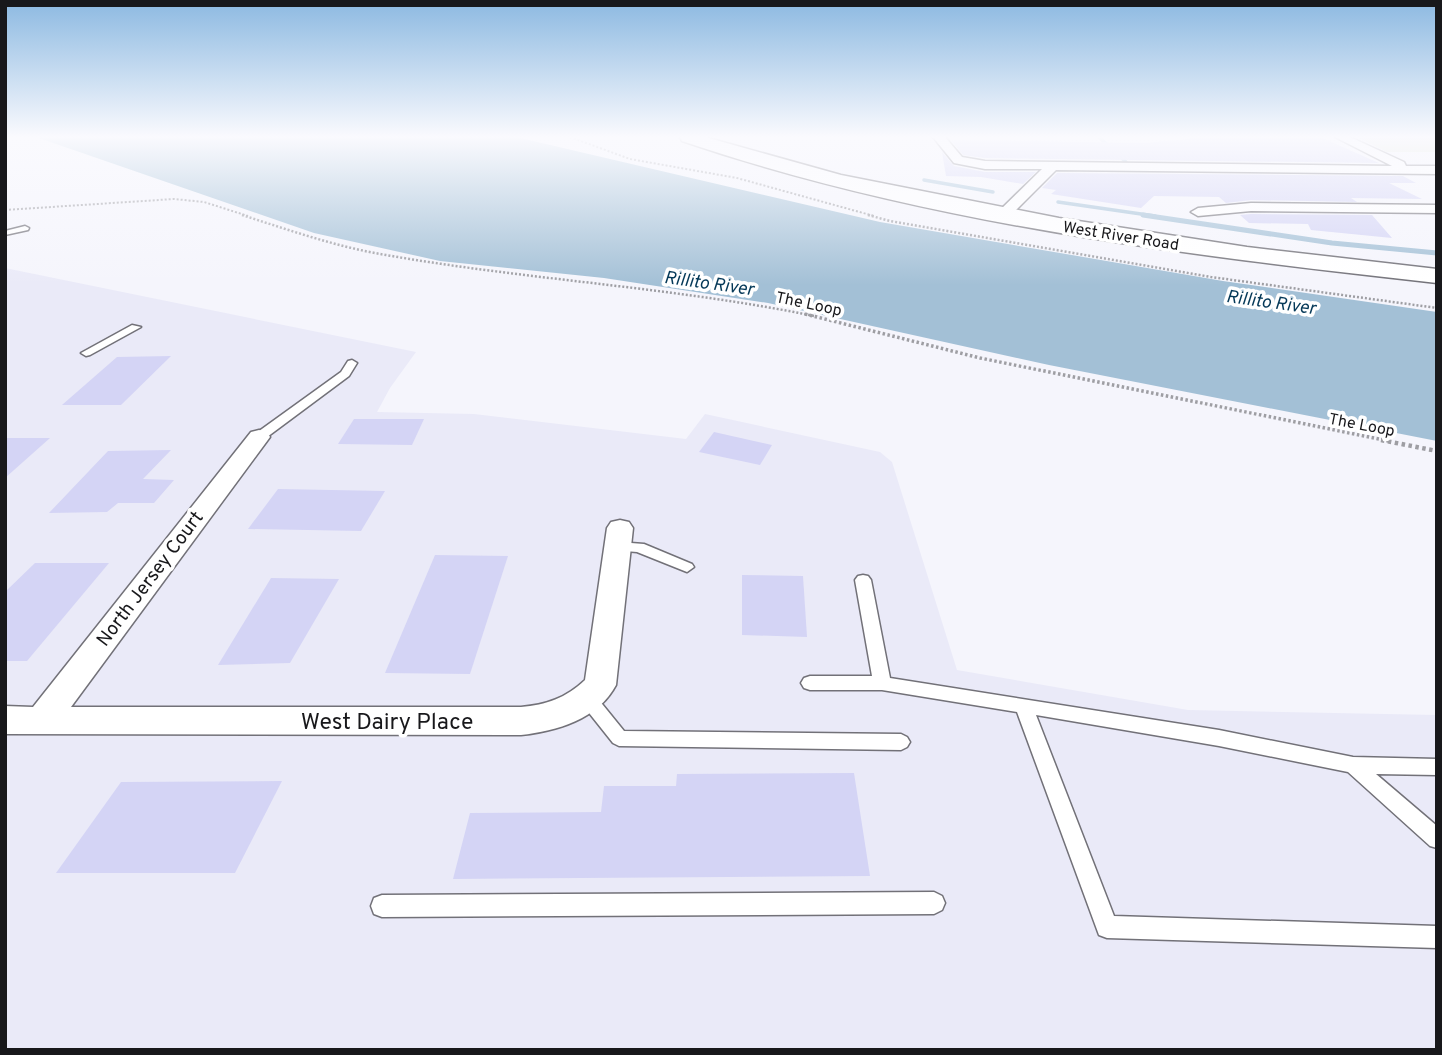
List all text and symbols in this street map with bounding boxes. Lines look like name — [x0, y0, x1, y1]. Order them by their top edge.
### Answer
street label: West River Road — [1061, 218, 1180, 256]
water label: Rillito River — [663, 267, 757, 302]
water label: Rillito River — [1225, 286, 1319, 321]
street label: The Loop — [774, 288, 843, 322]
street label: The Loop — [1327, 410, 1396, 442]
street label: North Jersey Court — [92, 507, 209, 652]
street label: West Dairy Place — [301, 709, 473, 738]

